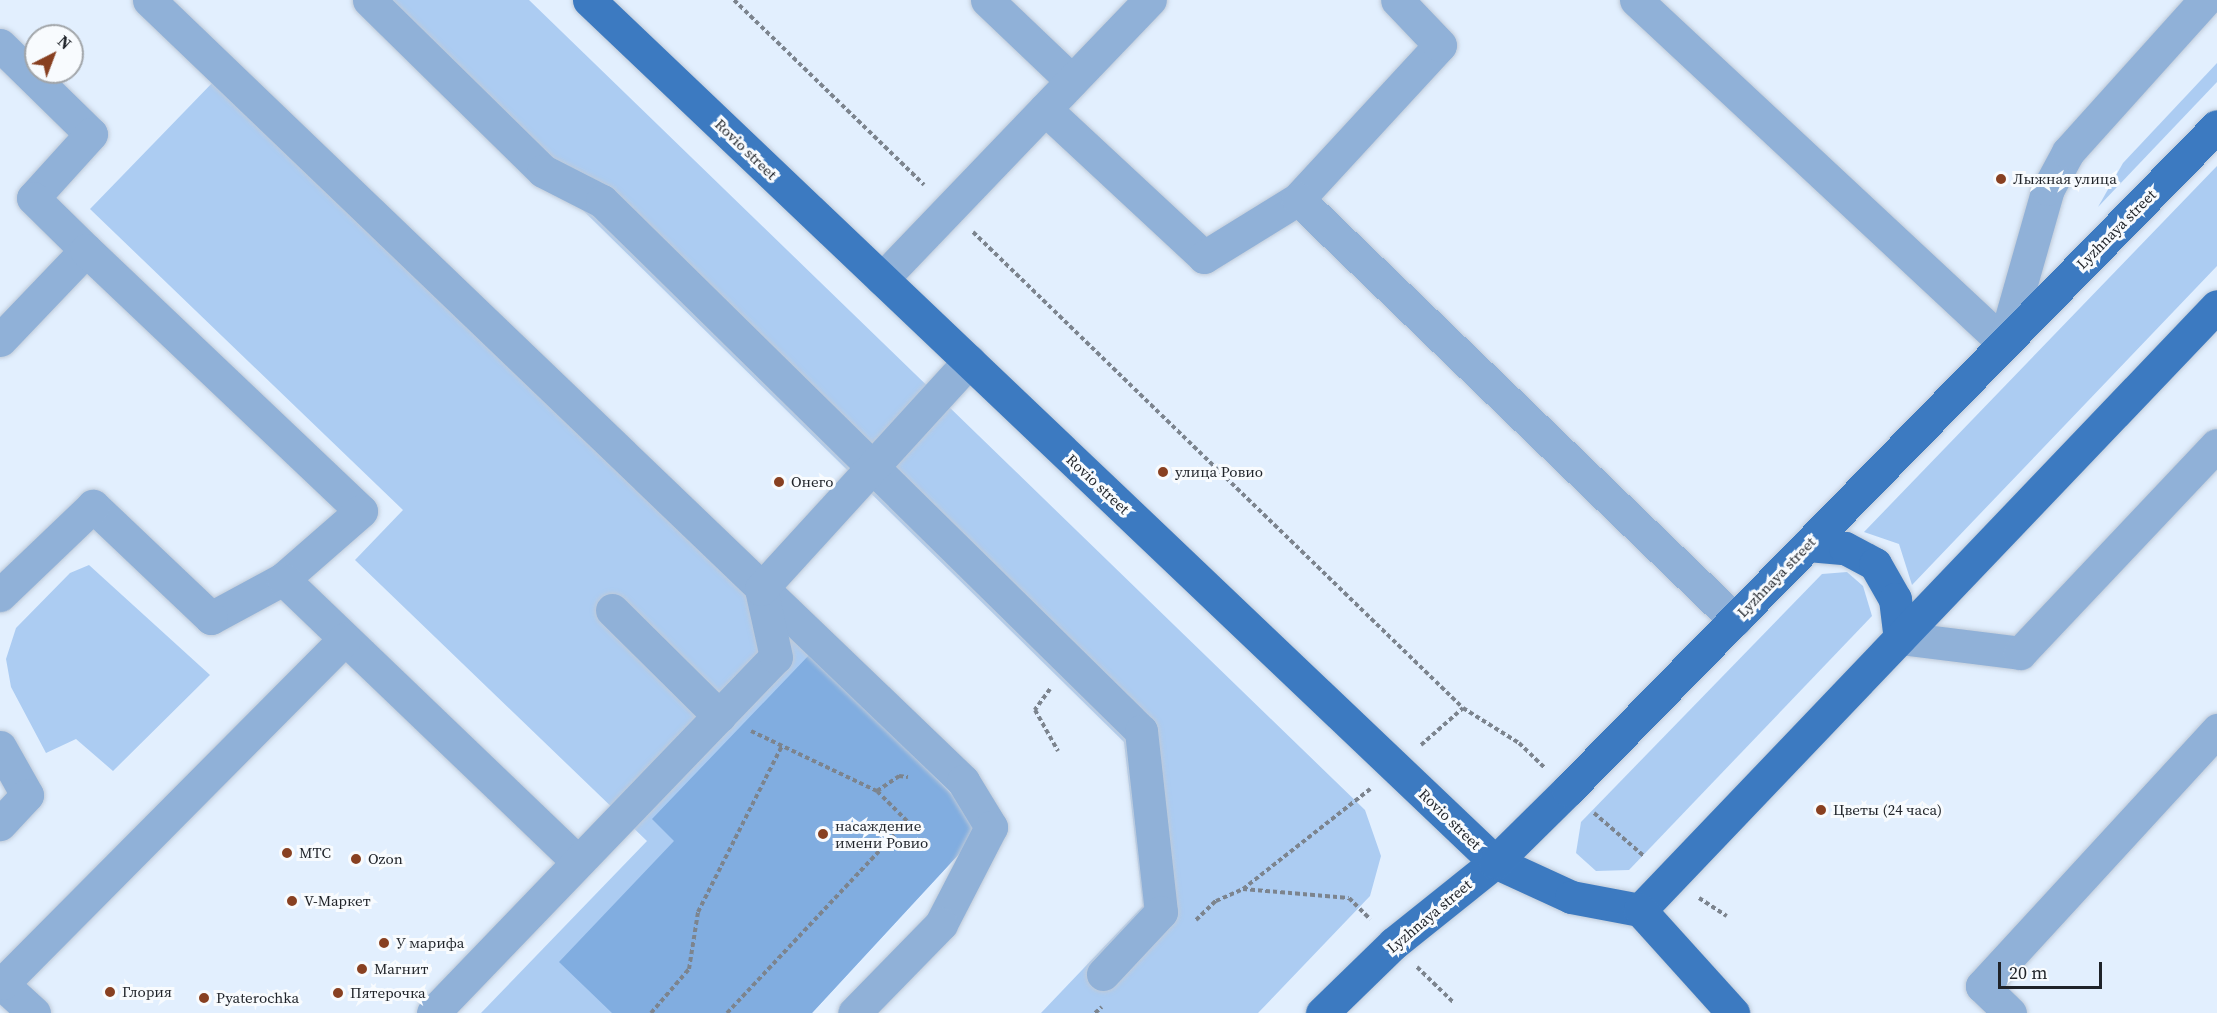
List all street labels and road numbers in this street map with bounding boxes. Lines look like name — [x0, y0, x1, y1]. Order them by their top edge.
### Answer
street label: Rovio street — [711, 115, 781, 183]
street label: Lyzhnaya street — [2073, 186, 2159, 272]
street label: Rovio street — [1063, 450, 1133, 518]
street label: Lyzhnaya street — [1733, 533, 1819, 621]
street label: Rovio street — [1415, 785, 1485, 853]
street label: Lyzhnaya street — [1383, 875, 1475, 957]

